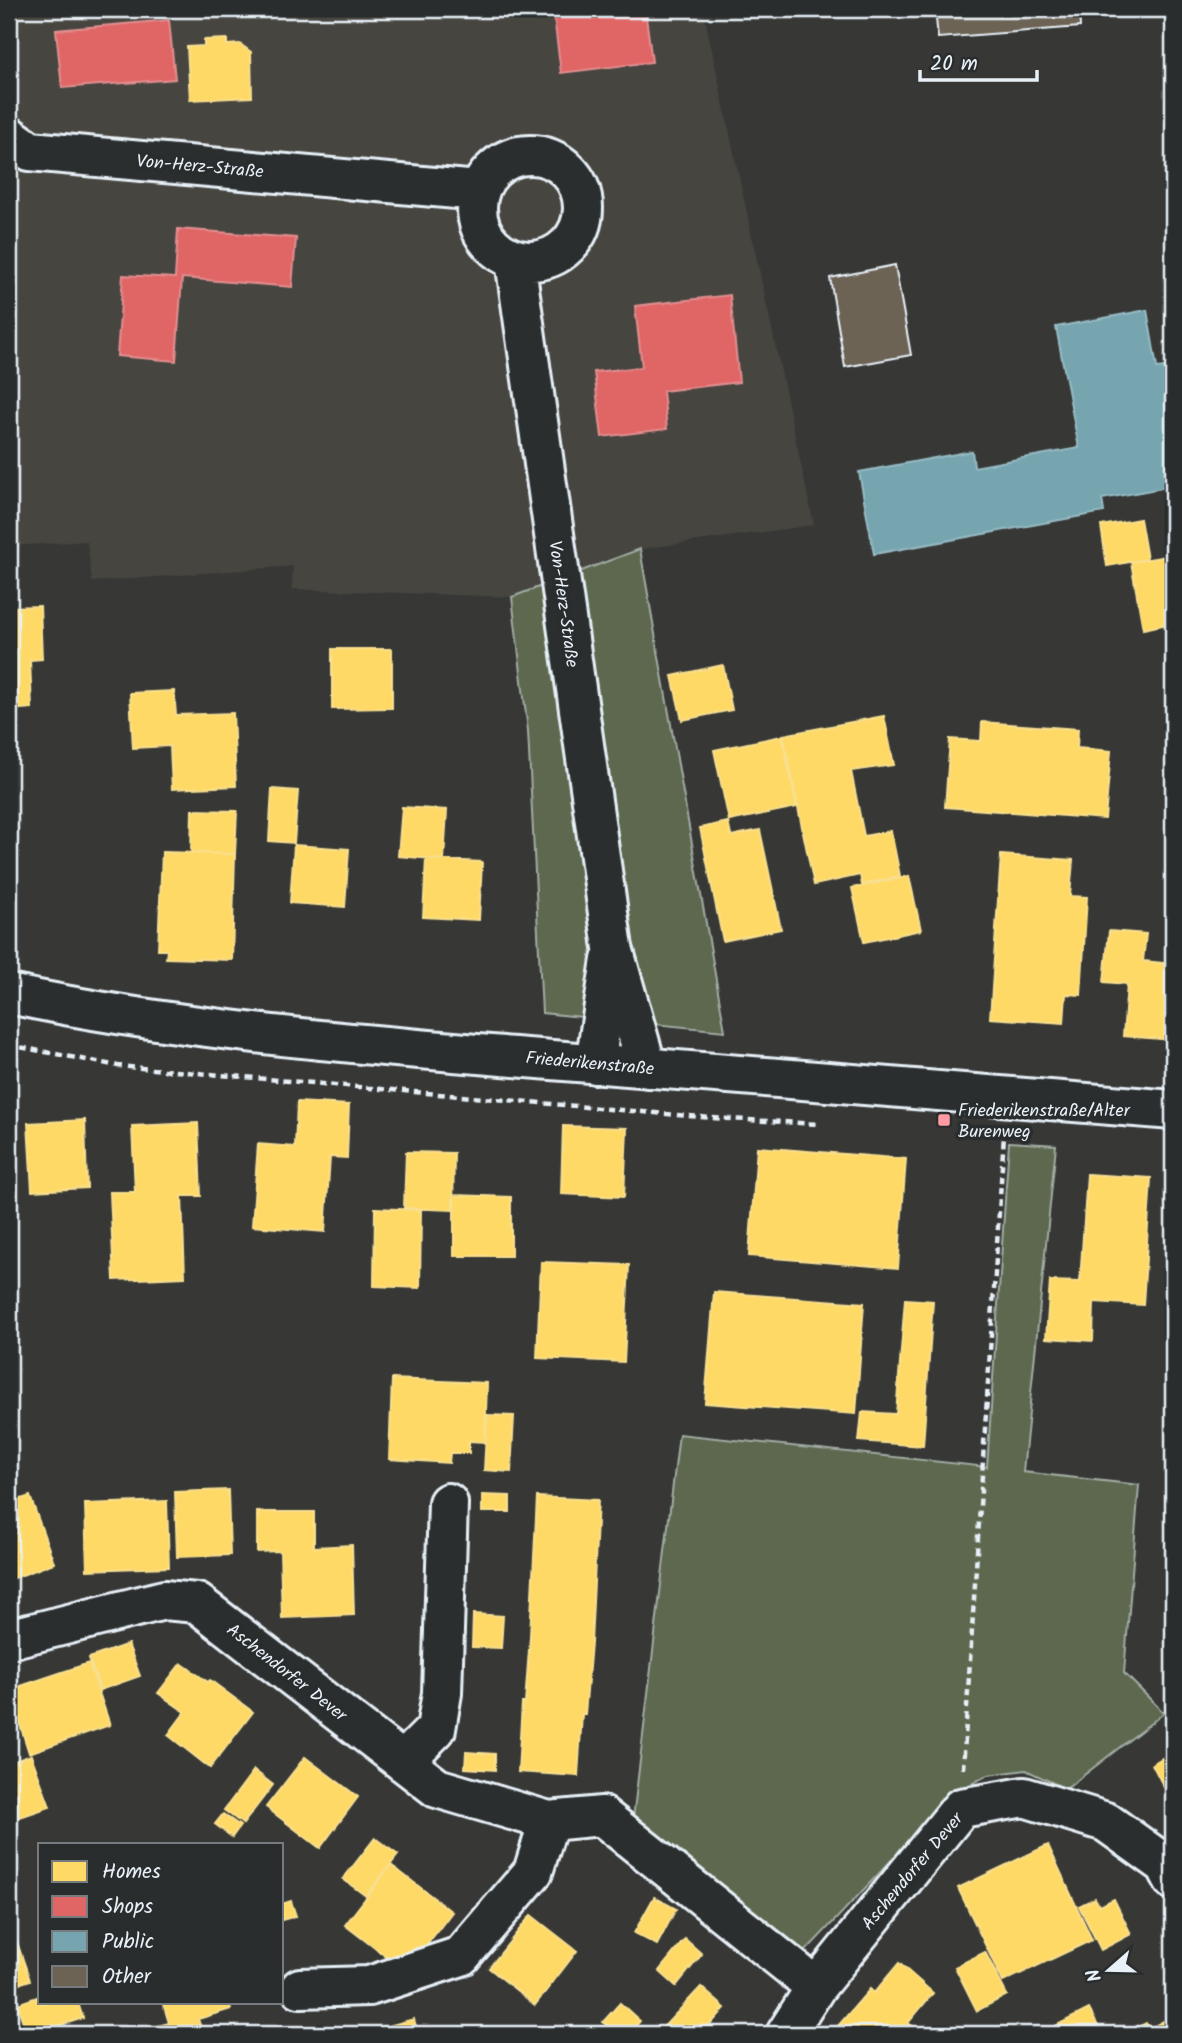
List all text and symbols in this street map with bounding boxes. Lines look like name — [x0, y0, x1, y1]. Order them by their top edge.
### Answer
scale bar — [920, 38, 1037, 82]
text: 20 m — [930, 48, 978, 81]
street label: Von-Herz-Straße — [135, 147, 265, 187]
street label: Von-Herz-Straße — [539, 539, 586, 669]
street label: Friederikenstraße — [524, 1044, 655, 1085]
place label: Friederikenstraße/Alter Burenweg — [958, 1097, 1131, 1147]
marker: Friederikenstraße/Alter Burenweg — [936, 1112, 952, 1128]
street label: Aschendorfer Dever — [219, 1617, 354, 1730]
street label: Aschendorfer Dever — [855, 1806, 972, 1937]
legend — [38, 1843, 284, 2004]
text: Homes — [102, 1856, 161, 1889]
text: Shops — [102, 1891, 153, 1924]
text: Public — [102, 1926, 154, 1959]
north arrow — [1074, 1934, 1144, 2004]
text: Other — [102, 1961, 152, 1994]
text: N — [1079, 1964, 1111, 1986]

